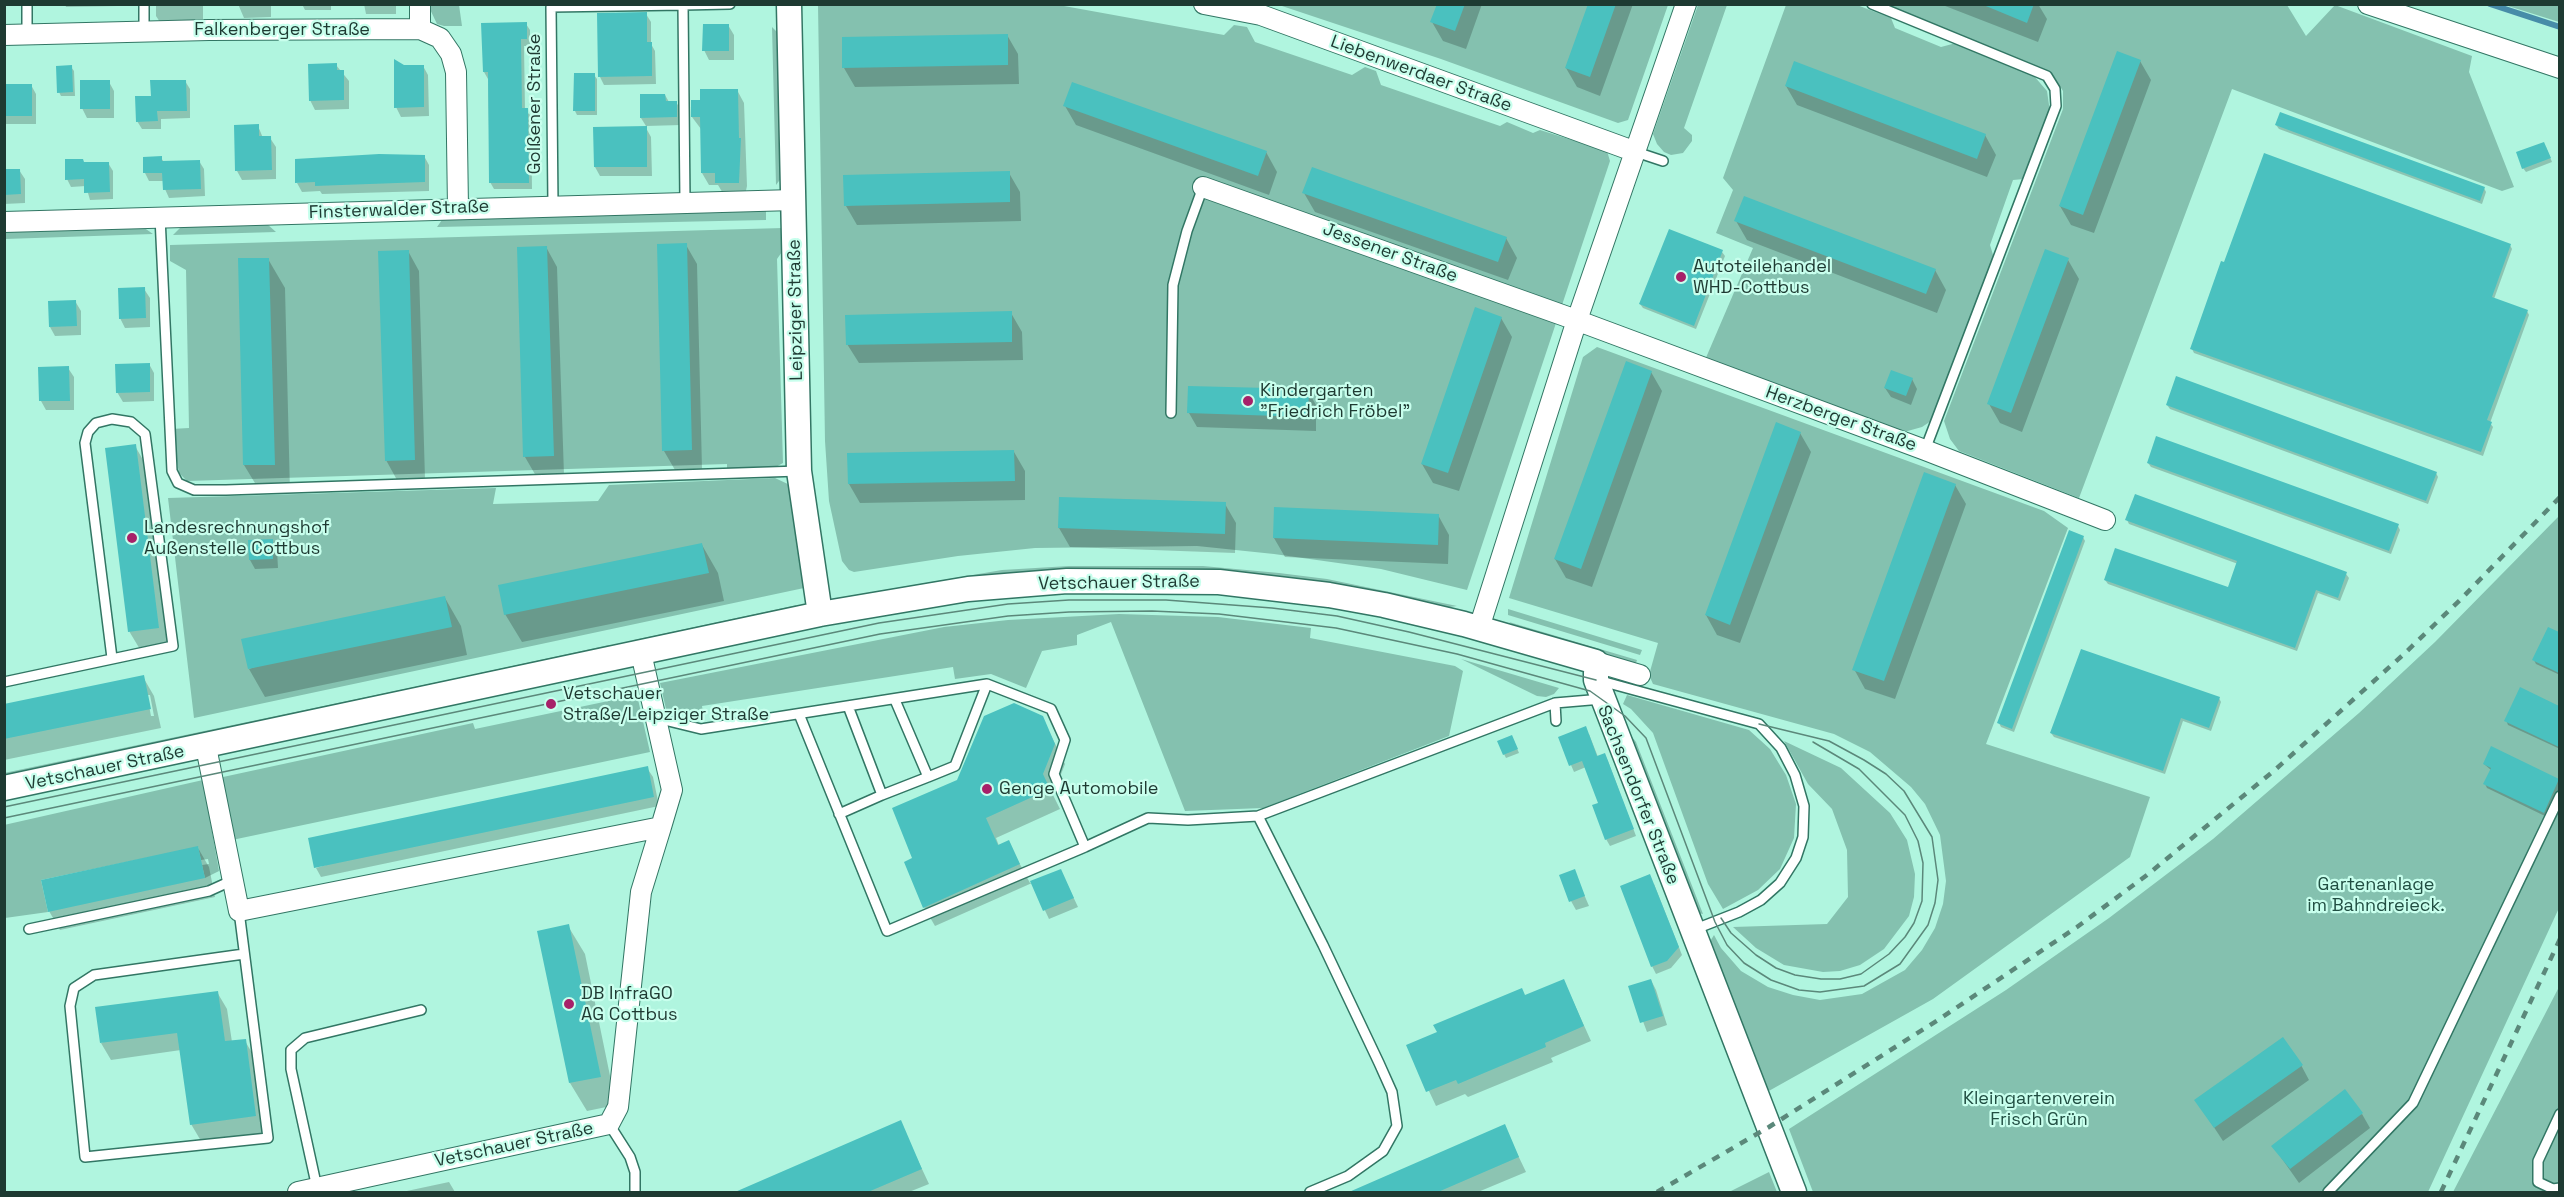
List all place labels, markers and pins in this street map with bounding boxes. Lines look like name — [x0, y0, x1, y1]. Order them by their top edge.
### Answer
place label: Autoteilehandel WHD-Cottbus — [1693, 256, 1831, 298]
marker: Autoteilehandel WHD-Cottbus — [1674, 270, 1688, 284]
place label: Kindergarten "Friedrich Fröbel" — [1260, 380, 1410, 422]
marker: Kindergarten "Friedrich Fröbel" — [1241, 394, 1255, 408]
place label: Landesrechnungshof Außenstelle Cottbus — [144, 517, 330, 560]
marker: Landesrechnungshof Außenstelle Cottbus — [125, 531, 139, 545]
place label: Vetschauer Straße/Leipziger Straße — [563, 683, 769, 726]
marker: Vetschauer Straße/Leipziger Straße — [544, 697, 558, 711]
place label: Genge Automobile — [999, 778, 1159, 800]
marker: Genge Automobile — [980, 782, 994, 796]
place label: DB InfraGO AG Cottbus — [581, 983, 678, 1026]
marker: DB InfraGO AG Cottbus — [562, 997, 576, 1011]

